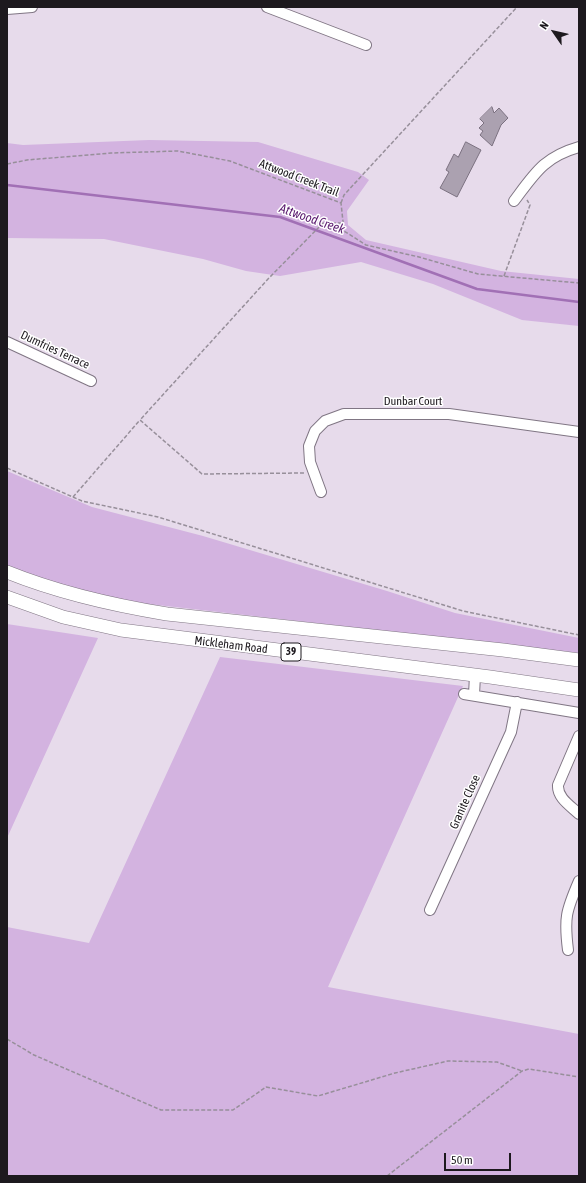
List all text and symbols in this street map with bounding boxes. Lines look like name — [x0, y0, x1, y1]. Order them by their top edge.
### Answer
north arrow — [534, 12, 574, 52]
text: N — [537, 19, 551, 31]
street label: Attwood Creek Trail — [257, 156, 341, 200]
water label: Attwood Creek — [277, 201, 347, 237]
street label: Dumfries Terrace — [18, 328, 92, 372]
street label: Dunbar Court — [384, 394, 442, 408]
street label: Mickleham Road — [194, 633, 268, 657]
road number: 39 — [281, 643, 301, 661]
street label: Granite Close — [447, 773, 483, 831]
scale bar — [446, 1145, 513, 1171]
text: 50 m — [451, 1153, 473, 1167]

